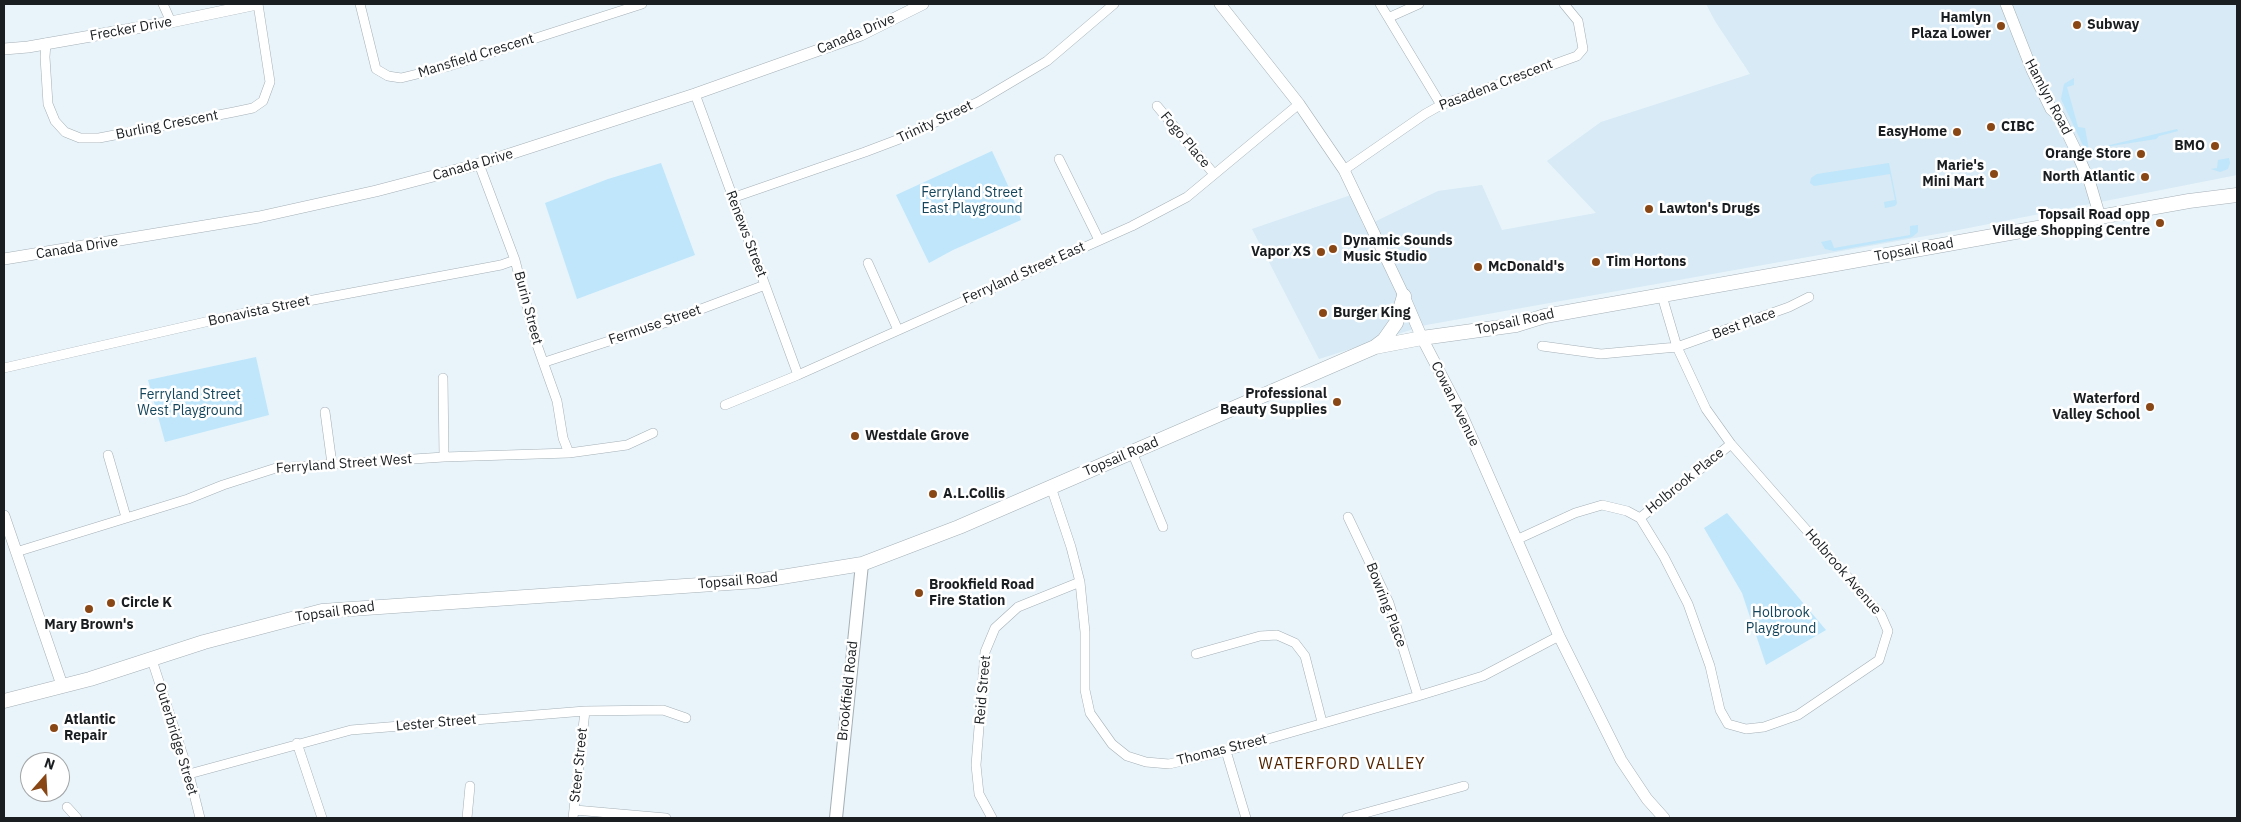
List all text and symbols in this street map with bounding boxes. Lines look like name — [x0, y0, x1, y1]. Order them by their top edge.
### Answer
street label: Canada Drive — [815, 10, 897, 58]
place label: Hamlyn Plaza Lower — [1911, 10, 1991, 42]
street label: Frecker Drive — [89, 14, 173, 44]
place label: Subway — [2087, 17, 2139, 33]
marker: Subway — [2071, 19, 2083, 31]
marker: Hamlyn Plaza Lower — [1995, 20, 2007, 32]
street label: Mansfield Crescent — [416, 30, 536, 82]
street label: Pasadena Crescent — [1437, 56, 1555, 114]
street label: Hamlyn Road — [2021, 56, 2075, 138]
street label: Trinity Street — [895, 97, 975, 147]
street label: Burling Crescent — [114, 107, 220, 143]
street label: Fogo Place — [1157, 108, 1213, 172]
place label: CIBC — [2001, 119, 2035, 135]
marker: CIBC — [1985, 121, 1997, 133]
place label: EasyHome — [1878, 124, 1947, 140]
marker: EasyHome — [1951, 126, 1963, 138]
place label: BMO — [2174, 138, 2205, 154]
marker: BMO — [2209, 140, 2221, 152]
street label: Canada Drive — [431, 145, 515, 185]
place label: Orange Store — [2045, 146, 2131, 162]
marker: Orange Store — [2135, 148, 2147, 160]
place label: Marie's Mini Mart — [1922, 158, 1984, 190]
marker: Marie's Mini Mart — [1988, 168, 2000, 180]
place label: North Atlantic — [2042, 169, 2135, 185]
marker: North Atlantic — [2139, 171, 2151, 183]
park label: Ferryland Street East Playground — [921, 185, 1023, 218]
street label: Renews Street — [722, 188, 770, 280]
place label: Lawton's Drugs — [1659, 201, 1760, 217]
marker: Lawton's Drugs — [1643, 203, 1655, 215]
place label: Topsail Road opp Village Shopping Centre — [1992, 207, 2150, 240]
marker: Topsail Road opp Village Shopping Centre — [2154, 217, 2166, 229]
street label: Canada Drive — [35, 233, 119, 263]
place label: Dynamic Sounds Music Studio — [1343, 233, 1452, 266]
street label: Topsail Road — [1873, 235, 1955, 265]
street label: Ferryland Street East — [960, 238, 1088, 308]
marker: Dynamic Sounds Music Studio — [1327, 243, 1339, 255]
place label: Vapor XS — [1251, 244, 1311, 260]
marker: Vapor XS — [1315, 246, 1327, 258]
place label: Tim Hortons — [1606, 254, 1686, 270]
marker: Tim Hortons — [1590, 256, 1602, 268]
place label: McDonald's — [1488, 259, 1564, 275]
marker: McDonald's — [1472, 261, 1484, 273]
street label: Burin Street — [510, 269, 546, 347]
street label: Bonavista Street — [207, 292, 311, 330]
street label: Fermuse Street — [607, 301, 703, 349]
place label: Burger King — [1333, 305, 1410, 321]
street label: Topsail Road — [1474, 305, 1556, 339]
street label: Best Place — [1710, 305, 1778, 343]
marker: Burger King — [1317, 307, 1329, 319]
street label: Cowan Avenue — [1427, 359, 1483, 449]
place label: Professional Beauty Supplies — [1220, 386, 1327, 418]
park label: Ferryland Street West Playground — [137, 387, 243, 420]
place label: Waterford Valley School — [2052, 391, 2140, 424]
marker: Professional Beauty Supplies — [1331, 396, 1343, 408]
marker: Waterford Valley School — [2144, 401, 2156, 413]
place label: Westdale Grove — [865, 428, 969, 444]
marker: Westdale Grove — [849, 430, 861, 442]
street label: Topsail Road — [1081, 434, 1161, 480]
street label: Holbrook Place — [1643, 444, 1727, 518]
street label: Ferryland Street West — [275, 451, 413, 477]
place label: A.L.Collis — [943, 486, 1005, 502]
marker: A.L.Collis — [927, 488, 939, 500]
street label: Holbrook Avenue — [1801, 526, 1885, 618]
street label: Bowring Place — [1362, 560, 1410, 650]
street label: Topsail Road — [697, 569, 779, 593]
place label: Brookfield Road Fire Station — [929, 577, 1034, 610]
marker: Brookfield Road Fire Station — [913, 587, 925, 599]
place label: Circle K — [121, 595, 172, 611]
marker: Circle K — [105, 597, 117, 609]
street label: Topsail Road — [294, 598, 376, 626]
marker: Mary Brown's — [83, 603, 95, 615]
park label: Holbrook Playground — [1746, 605, 1816, 638]
place label: Mary Brown's — [44, 617, 134, 633]
street label: Brookfield Road — [834, 640, 862, 742]
street label: Reid Street — [972, 655, 994, 725]
street label: Outerbridge Street — [151, 681, 201, 797]
street label: Lester Street — [395, 711, 477, 735]
place label: Atlantic Repair — [64, 712, 116, 744]
marker: Atlantic Repair — [48, 722, 60, 734]
street label: Steer Street — [567, 727, 591, 803]
street label: Thomas Street — [1175, 731, 1269, 769]
north arrow — [20, 752, 70, 802]
text: N — [42, 754, 57, 774]
district label: WATERFORD VALLEY — [1257, 754, 1427, 774]

